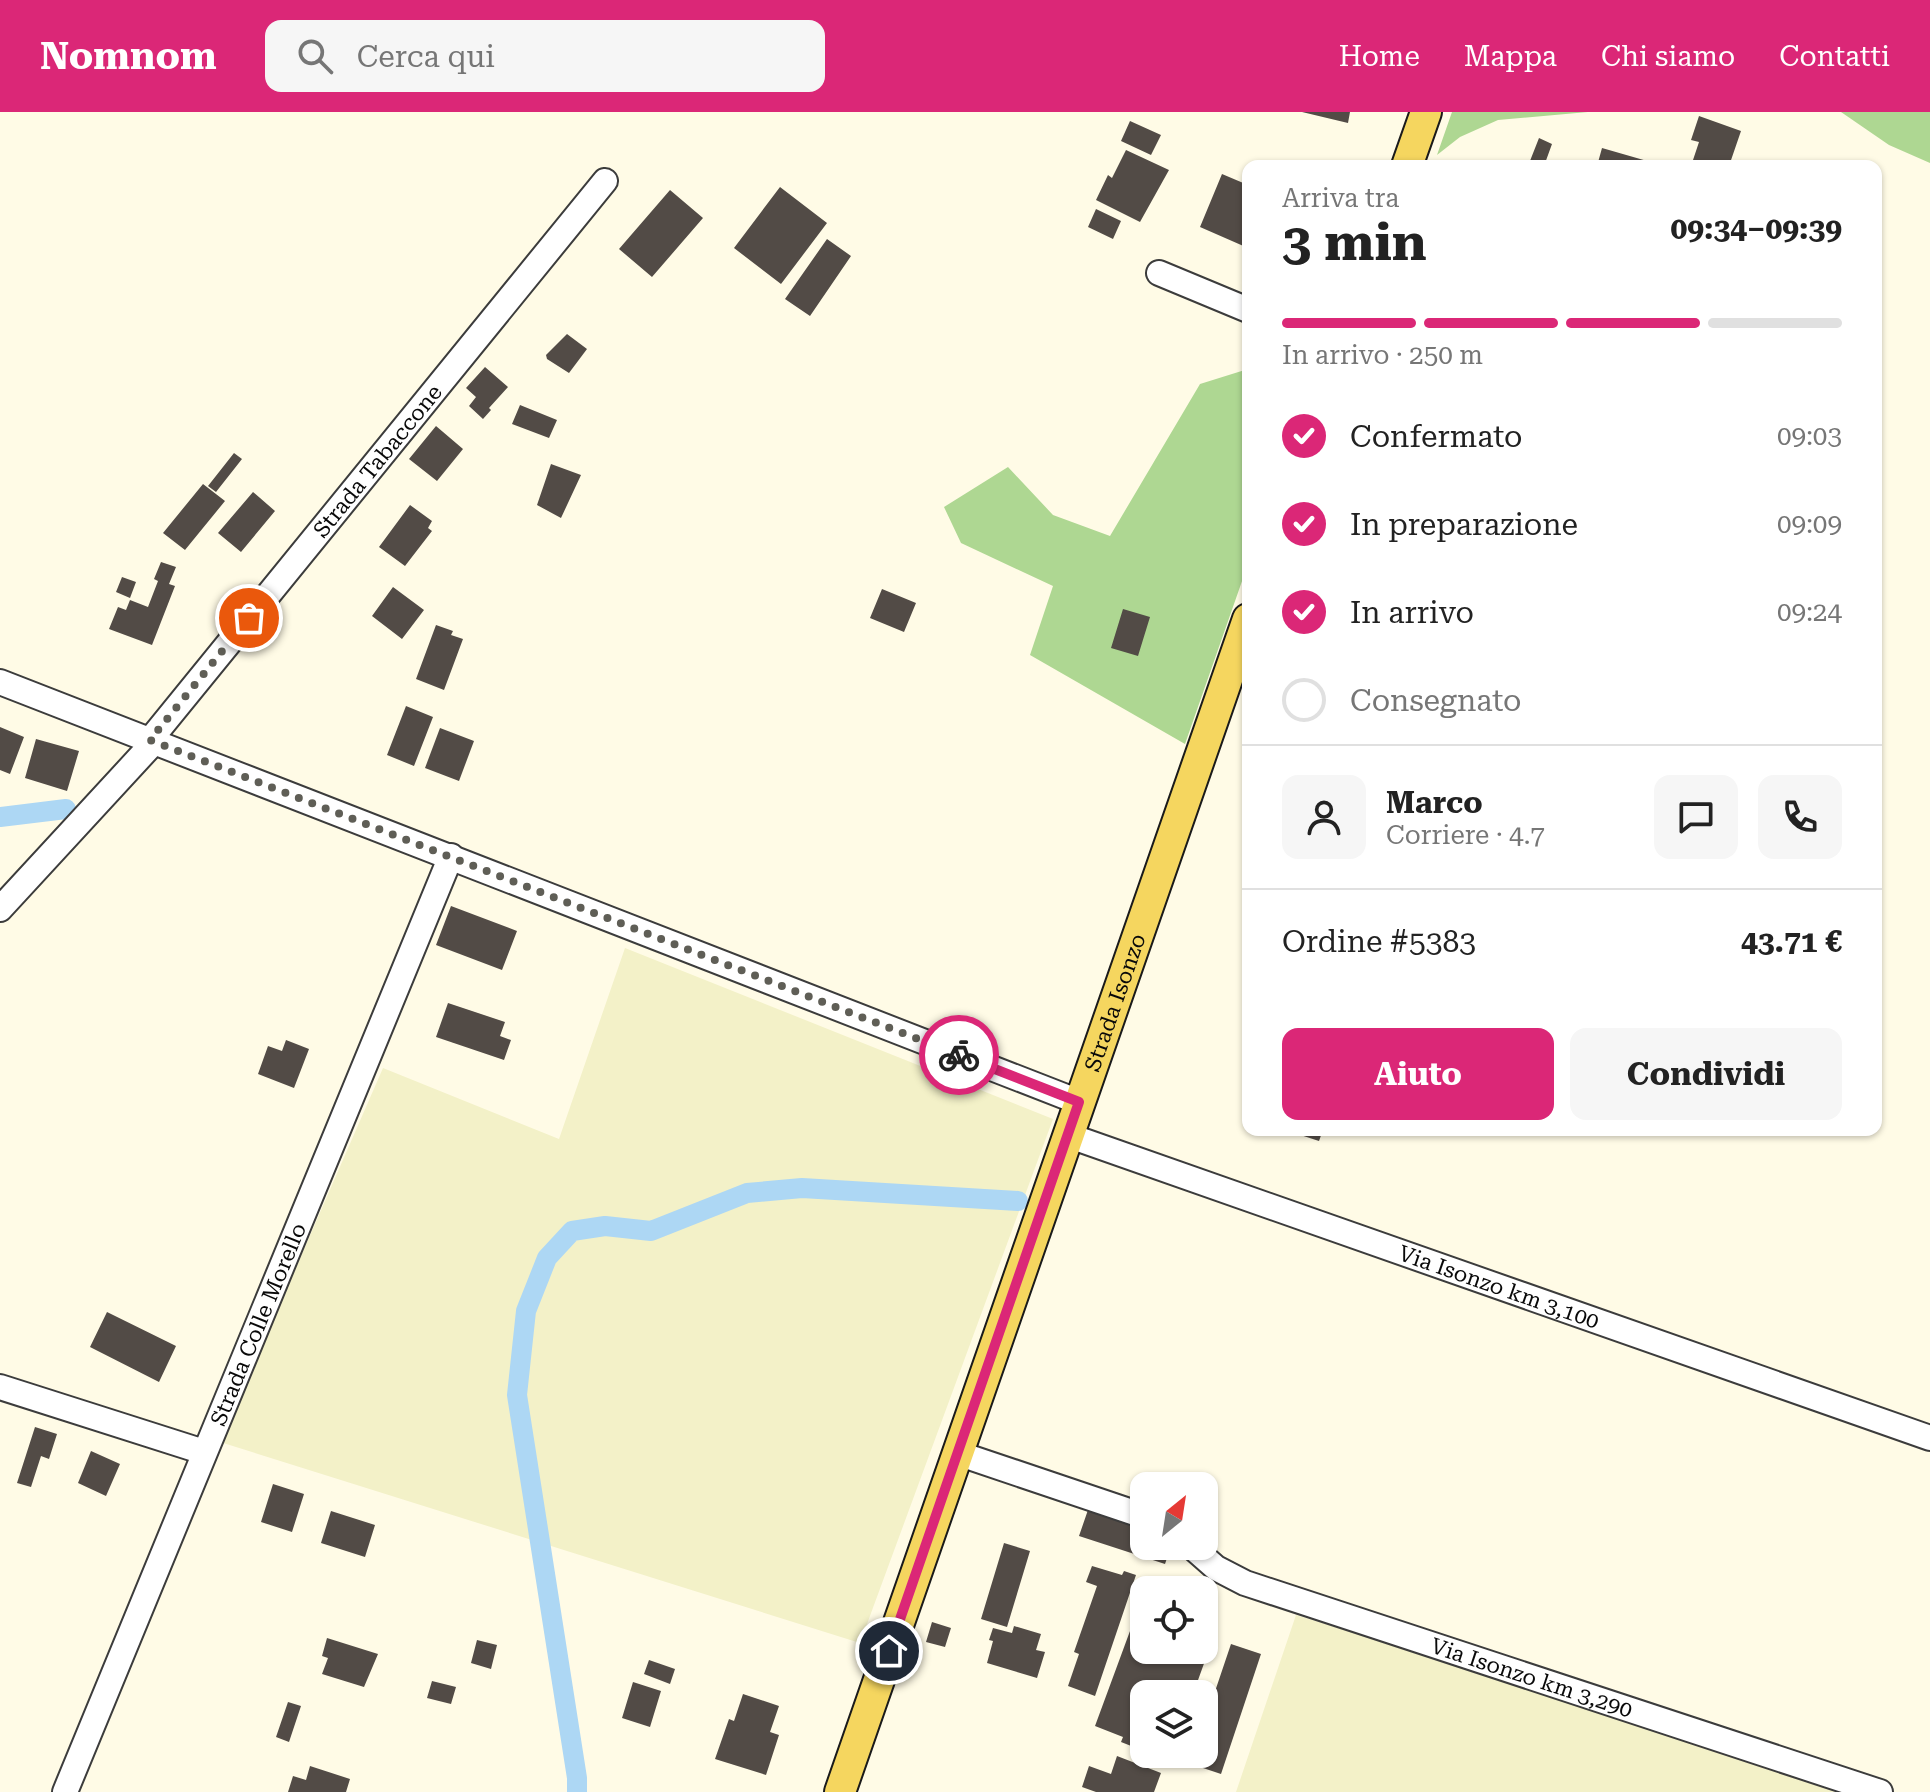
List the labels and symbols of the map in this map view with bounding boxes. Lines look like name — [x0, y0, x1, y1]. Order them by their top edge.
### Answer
street label: Strada Tabaccone — [308, 380, 447, 542]
pin — [215, 584, 283, 652]
street label: Strada Isonzo — [1080, 930, 1151, 1075]
courier — [919, 1015, 999, 1095]
street label: Strada Colle Morello — [205, 1219, 311, 1429]
street label: Via Isonzo km 3,100 — [1395, 1240, 1603, 1334]
north arrow — [1130, 1472, 1218, 1560]
pin — [855, 1617, 923, 1685]
street label: Via Isonzo km 3,290 — [1428, 1633, 1636, 1723]

